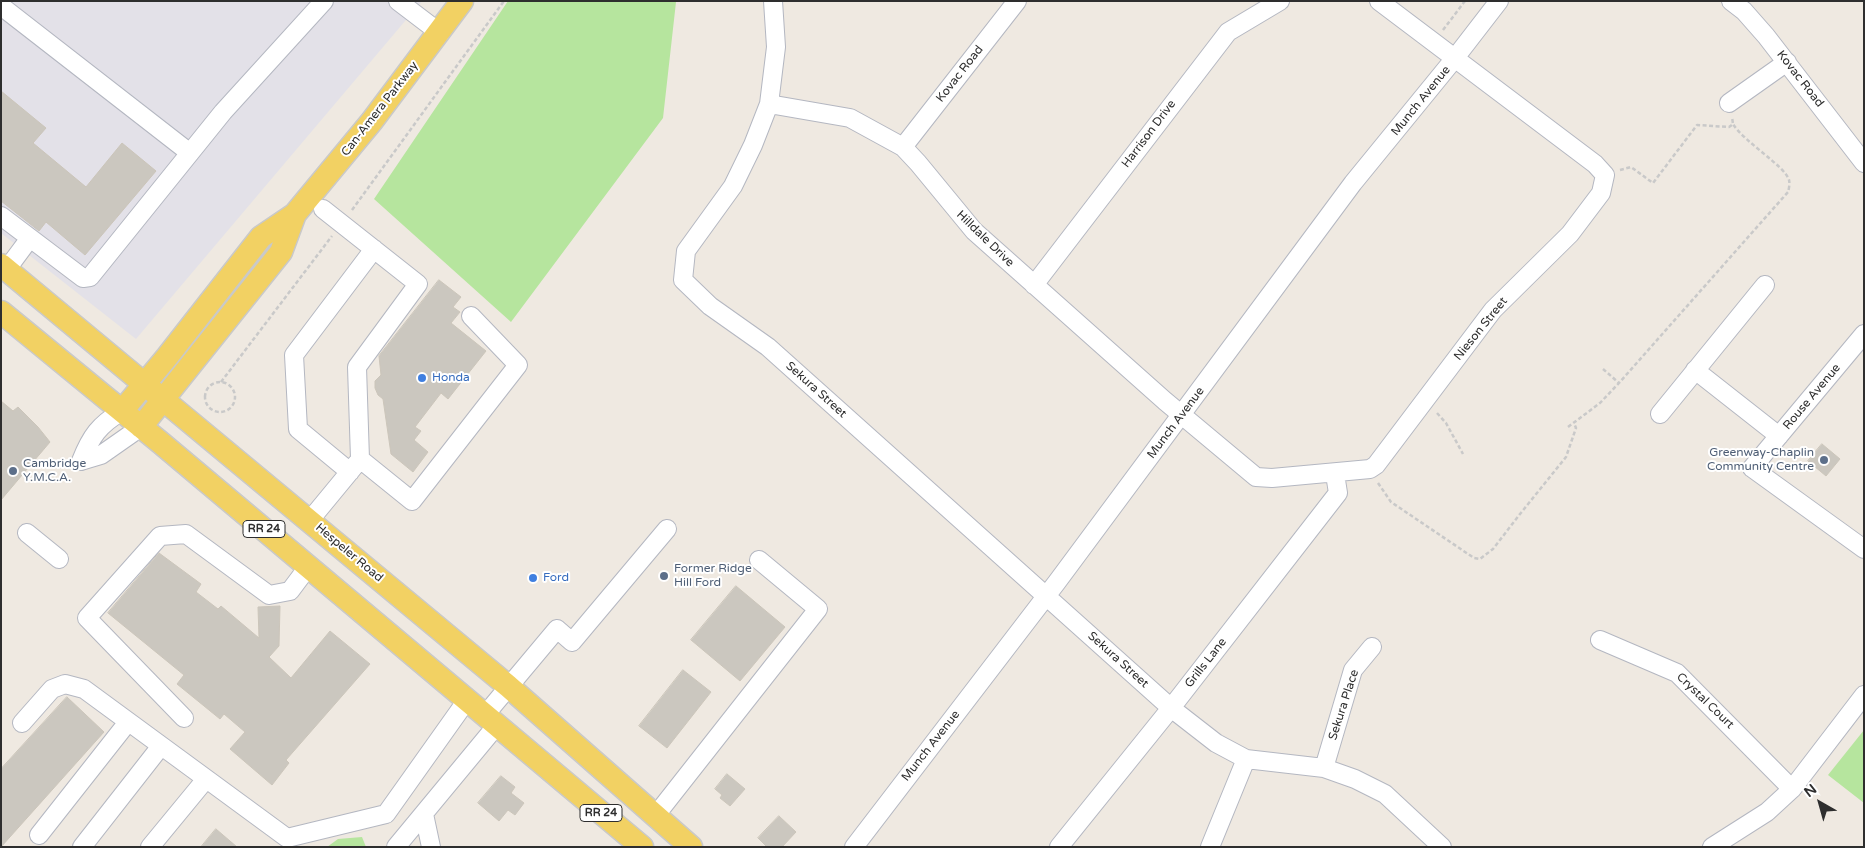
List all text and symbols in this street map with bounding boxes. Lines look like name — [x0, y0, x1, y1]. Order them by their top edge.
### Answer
street label: Kovac Road — [933, 43, 987, 105]
street label: Kovac Road — [1773, 48, 1827, 110]
street label: Can-Amera Parkway — [338, 59, 422, 159]
street label: Munch Avenue — [1388, 63, 1454, 139]
street label: Harrison Drive — [1119, 97, 1179, 171]
street label: Hilldale Drive — [953, 208, 1017, 270]
street label: Nieson Street — [1451, 295, 1511, 363]
street label: Sekura Street — [783, 359, 849, 421]
street label: Rouse Avenue — [1780, 361, 1844, 433]
place label: Honda — [432, 371, 470, 385]
marker: Honda — [416, 372, 428, 384]
street label: Munch Avenue — [1144, 384, 1208, 462]
place label: Greenway-Chaplin Community Centre — [1707, 446, 1814, 474]
marker: Greenway-Chaplin Community Centre — [1818, 454, 1830, 466]
place label: Cambridge Y.M.C.A. — [23, 457, 86, 485]
marker: Cambridge Y.M.C.A. — [7, 465, 19, 477]
road number: RR 24 — [243, 520, 285, 538]
street label: Hespeler Road — [312, 521, 386, 585]
place label: Former Ridge Hill Ford — [674, 562, 752, 590]
marker: Former Ridge Hill Ford — [658, 570, 670, 582]
place label: Ford — [543, 571, 569, 585]
marker: Ford — [527, 572, 539, 584]
street label: Sekura Street — [1085, 629, 1151, 691]
street label: Grills Lane — [1182, 635, 1230, 691]
street label: Sekura Place — [1326, 668, 1362, 742]
street label: Crystal Court — [1673, 670, 1737, 732]
street label: Munch Avenue — [899, 708, 963, 784]
north arrow — [1795, 778, 1845, 828]
text: N — [1801, 781, 1820, 801]
road number: RR 24 — [580, 804, 622, 821]

